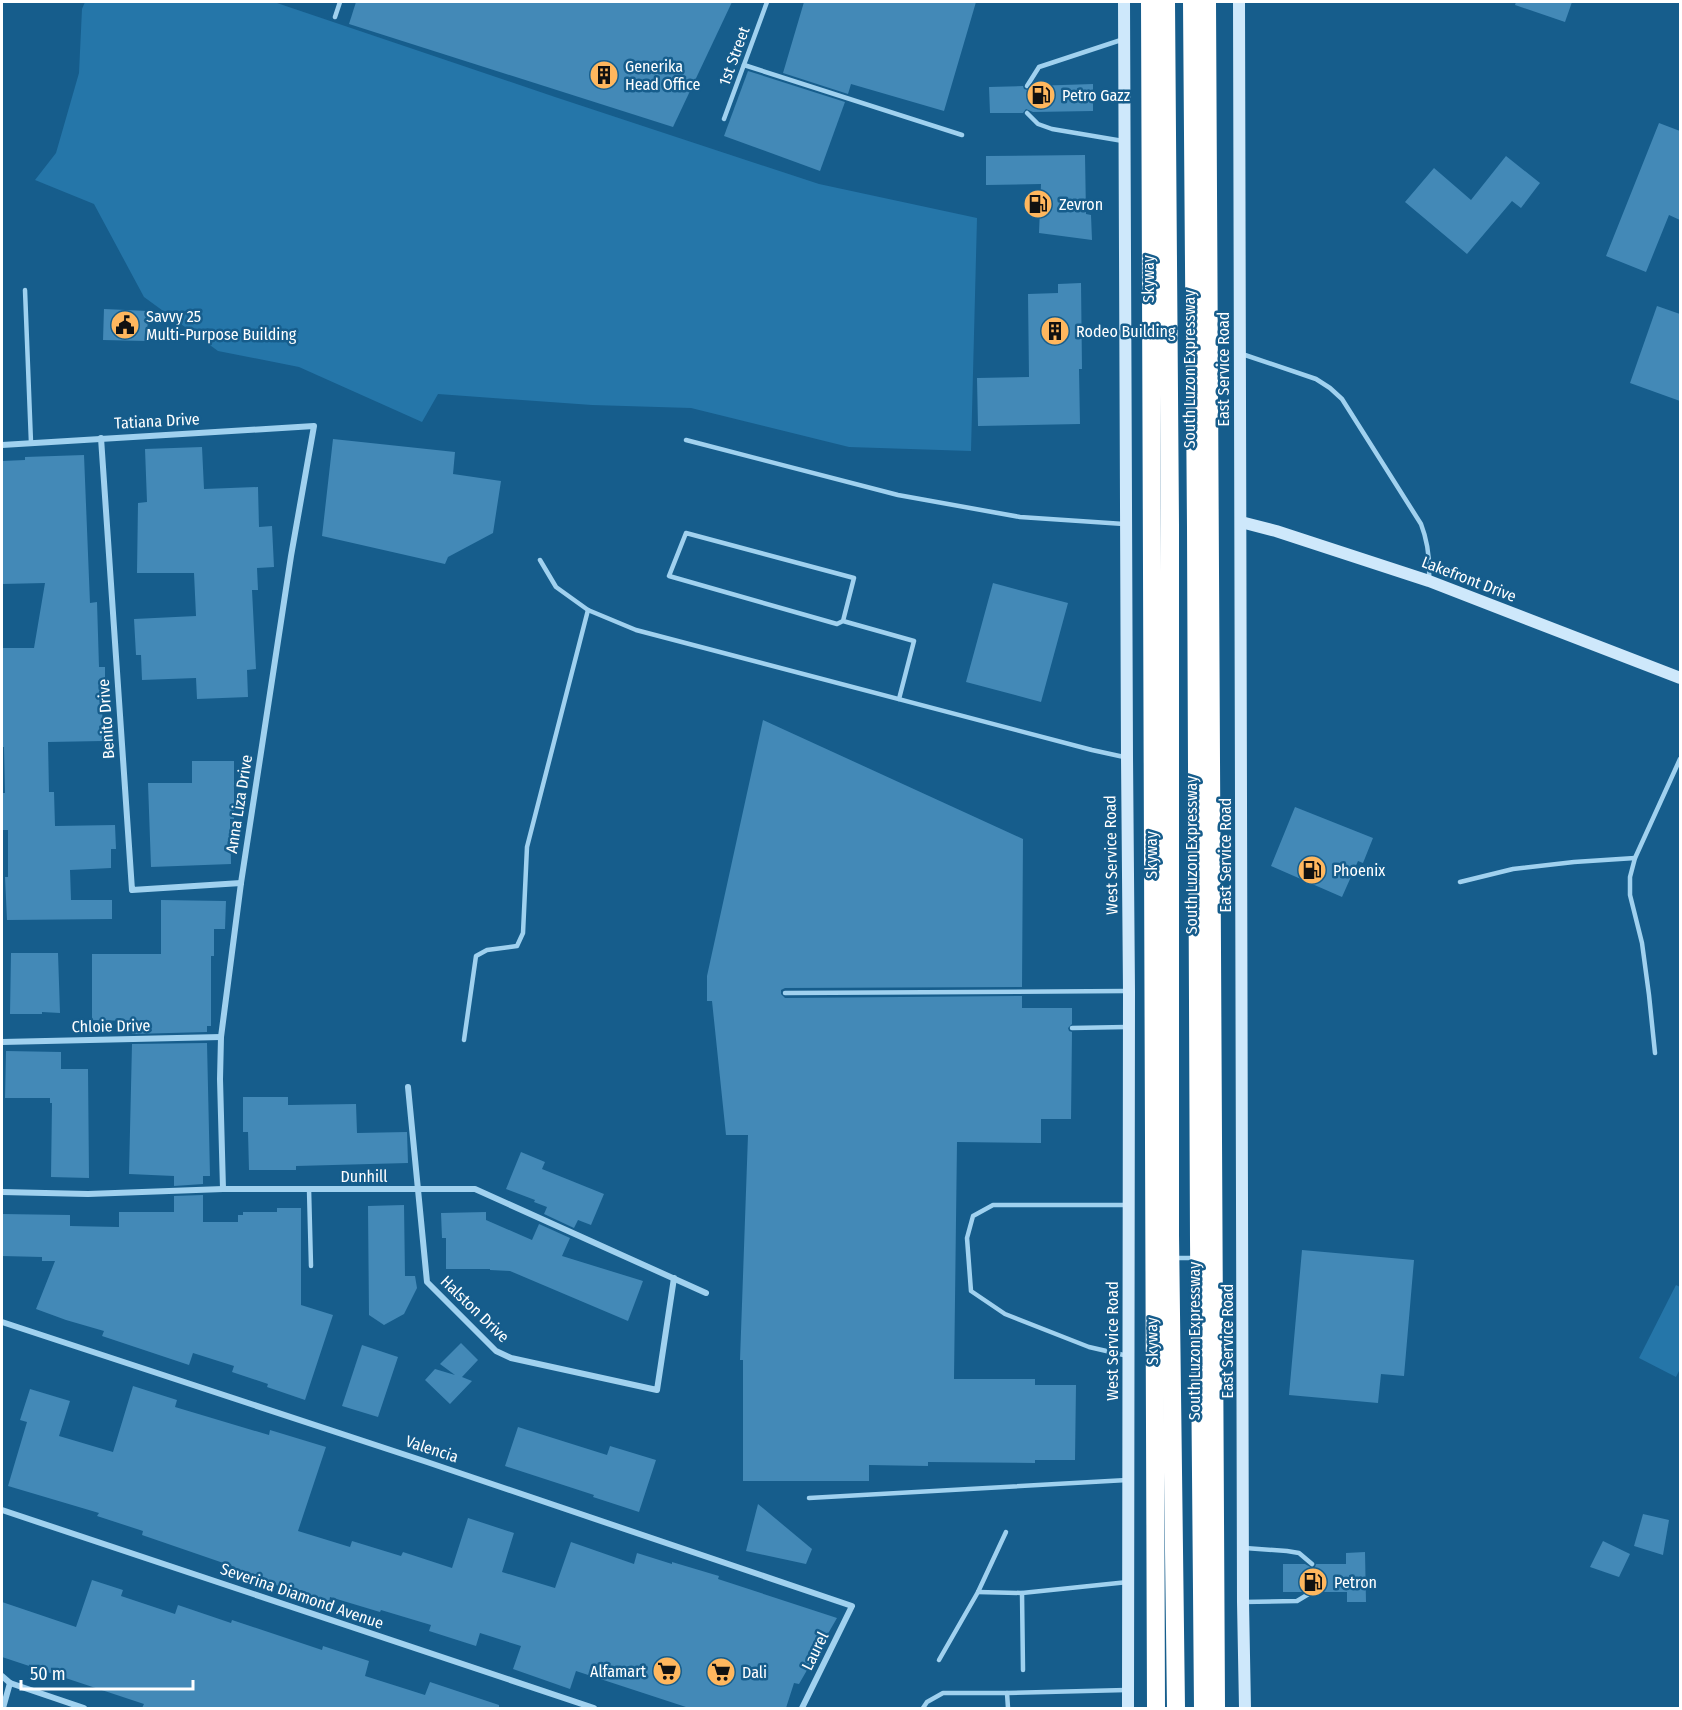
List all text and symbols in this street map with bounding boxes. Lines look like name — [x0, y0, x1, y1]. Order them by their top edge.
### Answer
street label: 1st Street — [715, 23, 754, 88]
place label: Generika Head Office — [625, 57, 700, 94]
building icon: Generika Head Office — [588, 59, 620, 91]
fuel station icon: Petro Gazz — [1025, 79, 1057, 111]
place label: Petro Gazz — [1062, 86, 1130, 105]
fuel station icon: Zevron — [1022, 188, 1054, 220]
place label: Zevron — [1059, 195, 1103, 214]
street label: Skyway — [1139, 254, 1158, 303]
street label: South Luzon Expressway — [1180, 289, 1199, 448]
place label: Savvy 25 Multi-Purpose Building — [146, 307, 297, 344]
public building icon: Savvy 25 Multi-Purpose Building — [109, 309, 141, 341]
street label: East Service Road — [1214, 312, 1233, 426]
building icon: Rodeo Building — [1039, 315, 1071, 347]
place label: Rodeo Building — [1076, 322, 1176, 341]
street label: Tatiana Drive — [114, 409, 200, 433]
street label: Lakefront Drive — [1419, 552, 1519, 606]
street label: Benito Drive — [94, 678, 118, 760]
street label: Anna Liza Drive — [222, 753, 256, 855]
street label: South Luzon Expressway — [1182, 775, 1201, 934]
street label: West Service Road — [1100, 795, 1122, 915]
street label: East Service Road — [1216, 798, 1235, 912]
street label: Skyway — [1142, 830, 1161, 879]
fuel station icon: Phoenix — [1296, 854, 1328, 886]
place label: Phoenix — [1333, 861, 1385, 880]
street label: Chloie Drive — [72, 1016, 151, 1036]
street label: Dunhill — [340, 1167, 388, 1186]
street label: South Luzon Expressway — [1185, 1261, 1204, 1420]
street label: Halston Drive — [437, 1272, 513, 1346]
street label: West Service Road — [1103, 1281, 1122, 1401]
street label: East Service Road — [1218, 1284, 1237, 1398]
street label: Skyway — [1142, 1316, 1162, 1365]
street label: Valencia — [403, 1432, 461, 1466]
street label: Severina Diamond Avenue — [218, 1559, 386, 1633]
fuel station icon: Petron — [1297, 1566, 1329, 1598]
place label: Petron — [1334, 1573, 1377, 1592]
street label: Laurel — [798, 1629, 832, 1673]
scale bar — [21, 1653, 194, 1691]
supermarket icon: Alfamart — [651, 1655, 683, 1687]
supermarket icon: Dali — [705, 1656, 737, 1688]
place label: Alfamart — [590, 1662, 647, 1681]
text: 50 m — [30, 1663, 66, 1685]
place label: Dali — [742, 1663, 767, 1682]

